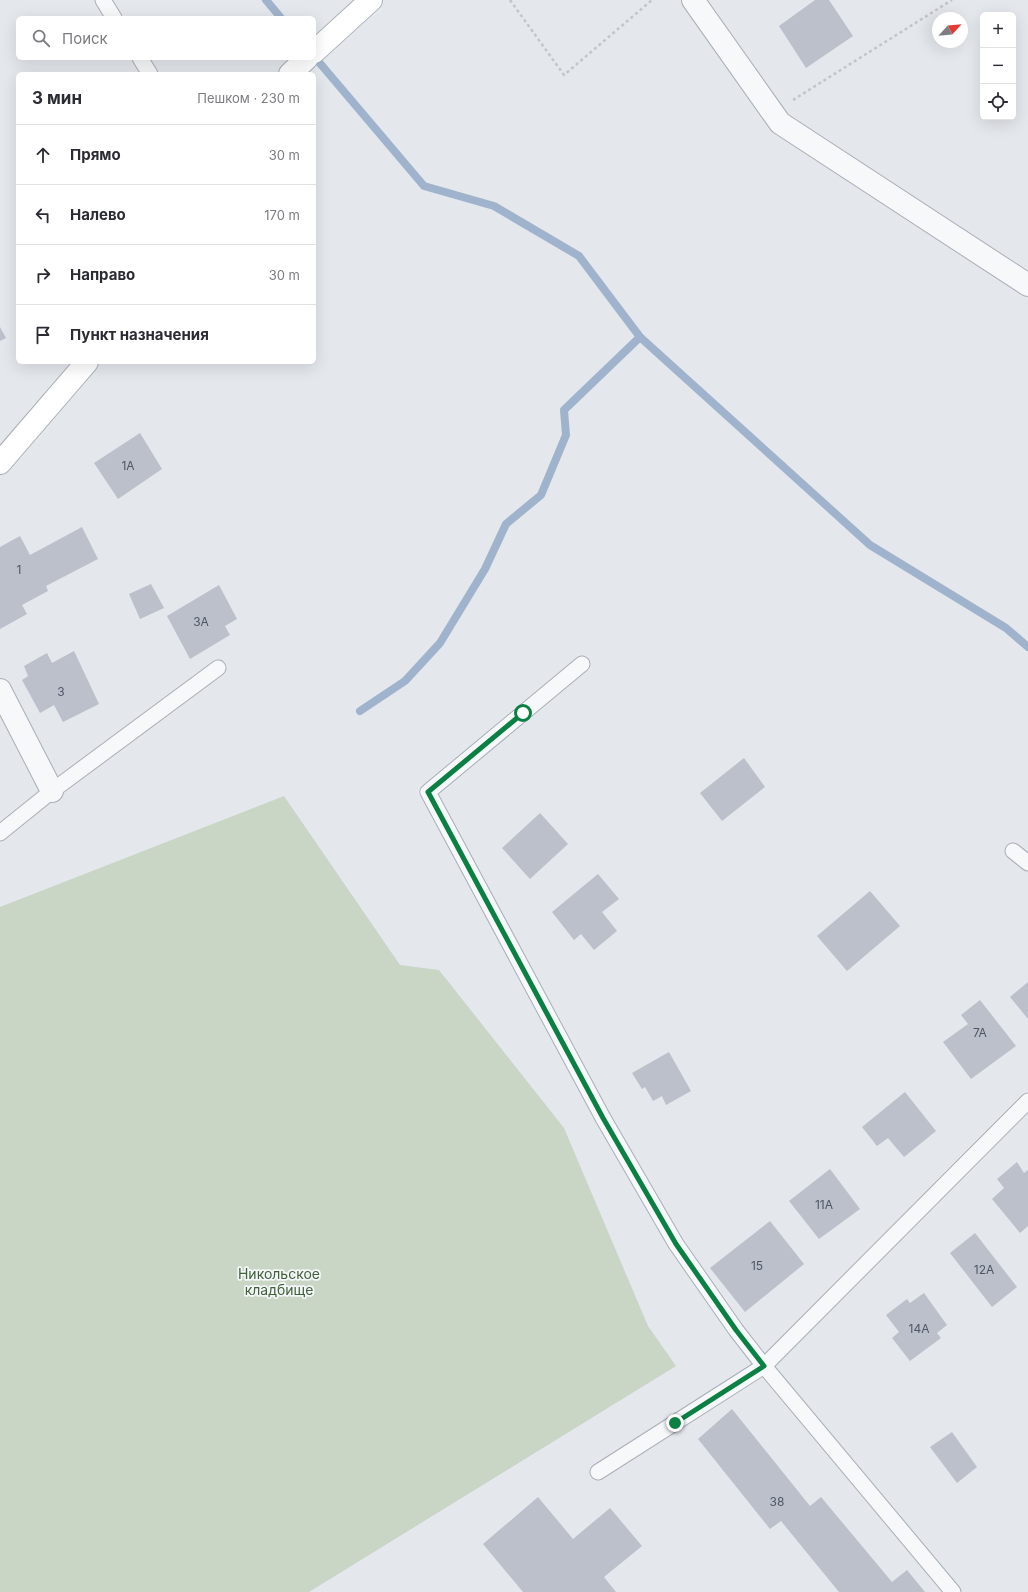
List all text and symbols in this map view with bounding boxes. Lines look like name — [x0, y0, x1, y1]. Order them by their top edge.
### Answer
north arrow — [932, 12, 968, 48]
map controls — [980, 12, 1016, 120]
button: + — [980, 12, 1016, 48]
search box — [16, 16, 316, 60]
icon: search — [30, 27, 52, 49]
text: Поиск — [62, 29, 108, 48]
button: − — [980, 48, 1016, 84]
button: locate — [980, 84, 1016, 120]
text: 3 мин — [32, 88, 82, 108]
text: Пешком · 230 m — [197, 90, 300, 106]
icon: ahead — [32, 144, 54, 166]
text: Прямо — [70, 145, 121, 164]
text: 30 m — [269, 147, 300, 163]
icon: left — [32, 204, 54, 226]
text: Налево — [70, 205, 126, 224]
text: 170 m — [264, 207, 300, 223]
icon: right — [32, 264, 54, 286]
text: Направо — [70, 265, 135, 284]
text: 30 m — [269, 267, 300, 283]
icon: arrive — [32, 324, 54, 346]
text: Пункт назначения — [70, 325, 209, 344]
house number: 1А — [121, 458, 135, 473]
house number: 1 — [17, 562, 21, 577]
house number: 3А — [193, 614, 209, 629]
house number: 3 — [57, 684, 65, 699]
route start — [514, 704, 532, 722]
house number: 7А — [973, 1025, 987, 1040]
house number: 11А — [815, 1197, 833, 1212]
house number: 15 — [751, 1258, 763, 1273]
house number: 12А — [974, 1262, 994, 1277]
park label: Никольское кладбище — [238, 1265, 320, 1298]
house number: 14А — [909, 1321, 929, 1336]
route end — [666, 1414, 684, 1432]
house number: 38 — [770, 1494, 784, 1509]

